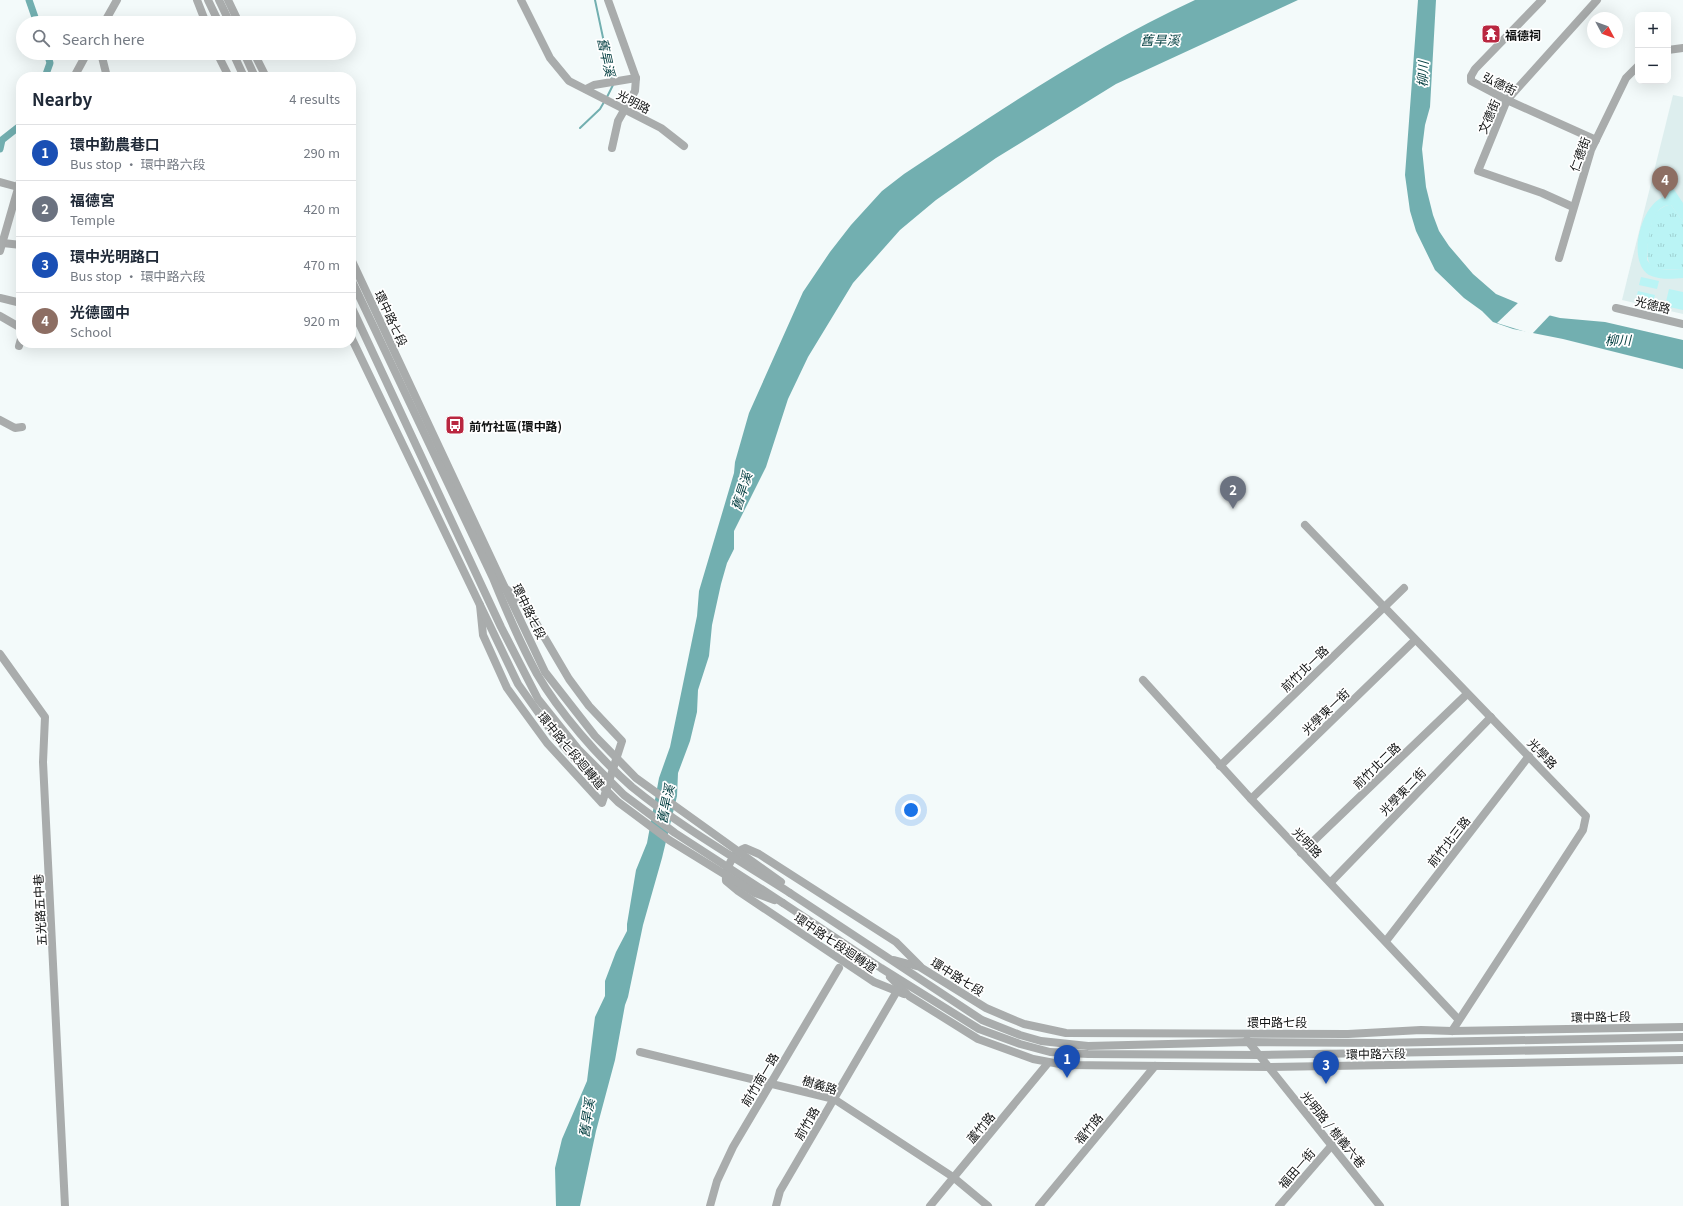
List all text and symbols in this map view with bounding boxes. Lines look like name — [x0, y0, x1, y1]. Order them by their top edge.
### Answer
north arrow — [1587, 12, 1623, 48]
map controls — [1635, 12, 1671, 84]
button: + — [1635, 12, 1671, 48]
search box — [16, 16, 356, 60]
temple icon: 福德祠 — [1480, 23, 1502, 45]
place label: 福德祠 — [1505, 26, 1541, 43]
icon: search — [30, 27, 52, 49]
text: Search here — [62, 28, 144, 49]
water label: 舊旱溪 — [1140, 30, 1181, 49]
water label: 舊旱溪 — [594, 36, 621, 80]
button: − — [1635, 48, 1671, 84]
water label: 柳川 — [1412, 59, 1432, 87]
street label: 弘德街 — [1480, 67, 1520, 99]
street label: 光明路 — [614, 85, 654, 117]
text: Nearby — [32, 86, 92, 111]
text: 4 results — [289, 89, 340, 108]
street label: 文德街 — [1473, 96, 1503, 136]
text: 環中勤農巷口 — [70, 133, 160, 154]
street label: 仁德街 — [1565, 134, 1593, 174]
text: 1 — [41, 143, 49, 162]
text: 290 m — [303, 143, 340, 162]
text: Bus stop · 環中路六段 — [70, 154, 206, 173]
pin: 4 — [1652, 166, 1678, 199]
text: 福德宮 — [70, 189, 115, 210]
text: 2 — [41, 199, 49, 218]
text: 420 m — [303, 199, 340, 218]
text: Temple — [70, 210, 115, 229]
text: 環中光明路口 — [70, 245, 160, 266]
text: 3 — [41, 255, 49, 274]
text: 470 m — [303, 255, 340, 274]
text: Bus stop · 環中路六段 — [70, 266, 206, 285]
street label: 環中路七段 — [372, 287, 412, 349]
street label: 光德路 — [1633, 291, 1673, 317]
text: 光德國中 — [70, 301, 130, 322]
text: 4 — [41, 311, 49, 330]
text: 920 m — [303, 311, 340, 330]
text: School — [70, 322, 112, 341]
water label: 柳川 — [1605, 330, 1633, 349]
bus stop icon: 前竹社區(環中路) — [444, 414, 466, 436]
place label: 前竹社區(環中路) — [469, 417, 562, 434]
water label: 舊旱溪 — [726, 468, 757, 512]
pin: 2 — [1220, 476, 1246, 509]
street label: 環中路七段 — [509, 580, 551, 642]
street label: 前竹北一路 — [1277, 641, 1331, 695]
street label: 光學東一街 — [1298, 684, 1352, 738]
street label: 環中路七段迴轉道 — [535, 708, 609, 792]
street label: 光學路 — [1524, 734, 1562, 772]
street label: 前竹北二路 — [1349, 738, 1403, 792]
street label: 光學東二街 — [1375, 764, 1429, 818]
water label: 舊旱溪 — [652, 781, 679, 825]
your location — [901, 800, 921, 820]
street label: 前竹北三路 — [1423, 812, 1473, 870]
street label: 光明路 — [1289, 823, 1327, 861]
street label: 五光路五中巷 — [29, 874, 49, 946]
street label: 環中路七段迴轉道 — [791, 908, 881, 976]
street label: 環中路七段 — [928, 953, 988, 999]
street label: 環中路七段 — [1571, 1007, 1631, 1025]
street label: 環中路七段 — [1247, 1013, 1307, 1030]
street label: 環中路六段 — [1346, 1044, 1406, 1062]
pin: 1 — [1054, 1045, 1080, 1078]
street label: 前竹南一路 — [736, 1049, 782, 1109]
pin: 3 — [1313, 1051, 1339, 1084]
street label: 樹義路 — [800, 1071, 840, 1097]
street label: 光明路 / 樹義六巷 — [1298, 1087, 1370, 1171]
water label: 舊旱溪 — [574, 1095, 599, 1139]
street label: 前竹路 — [790, 1103, 822, 1143]
street label: 蘆竹路 — [962, 1108, 998, 1146]
street label: 福竹路 — [1070, 1109, 1106, 1147]
street label: 福田一街 — [1274, 1144, 1318, 1192]

